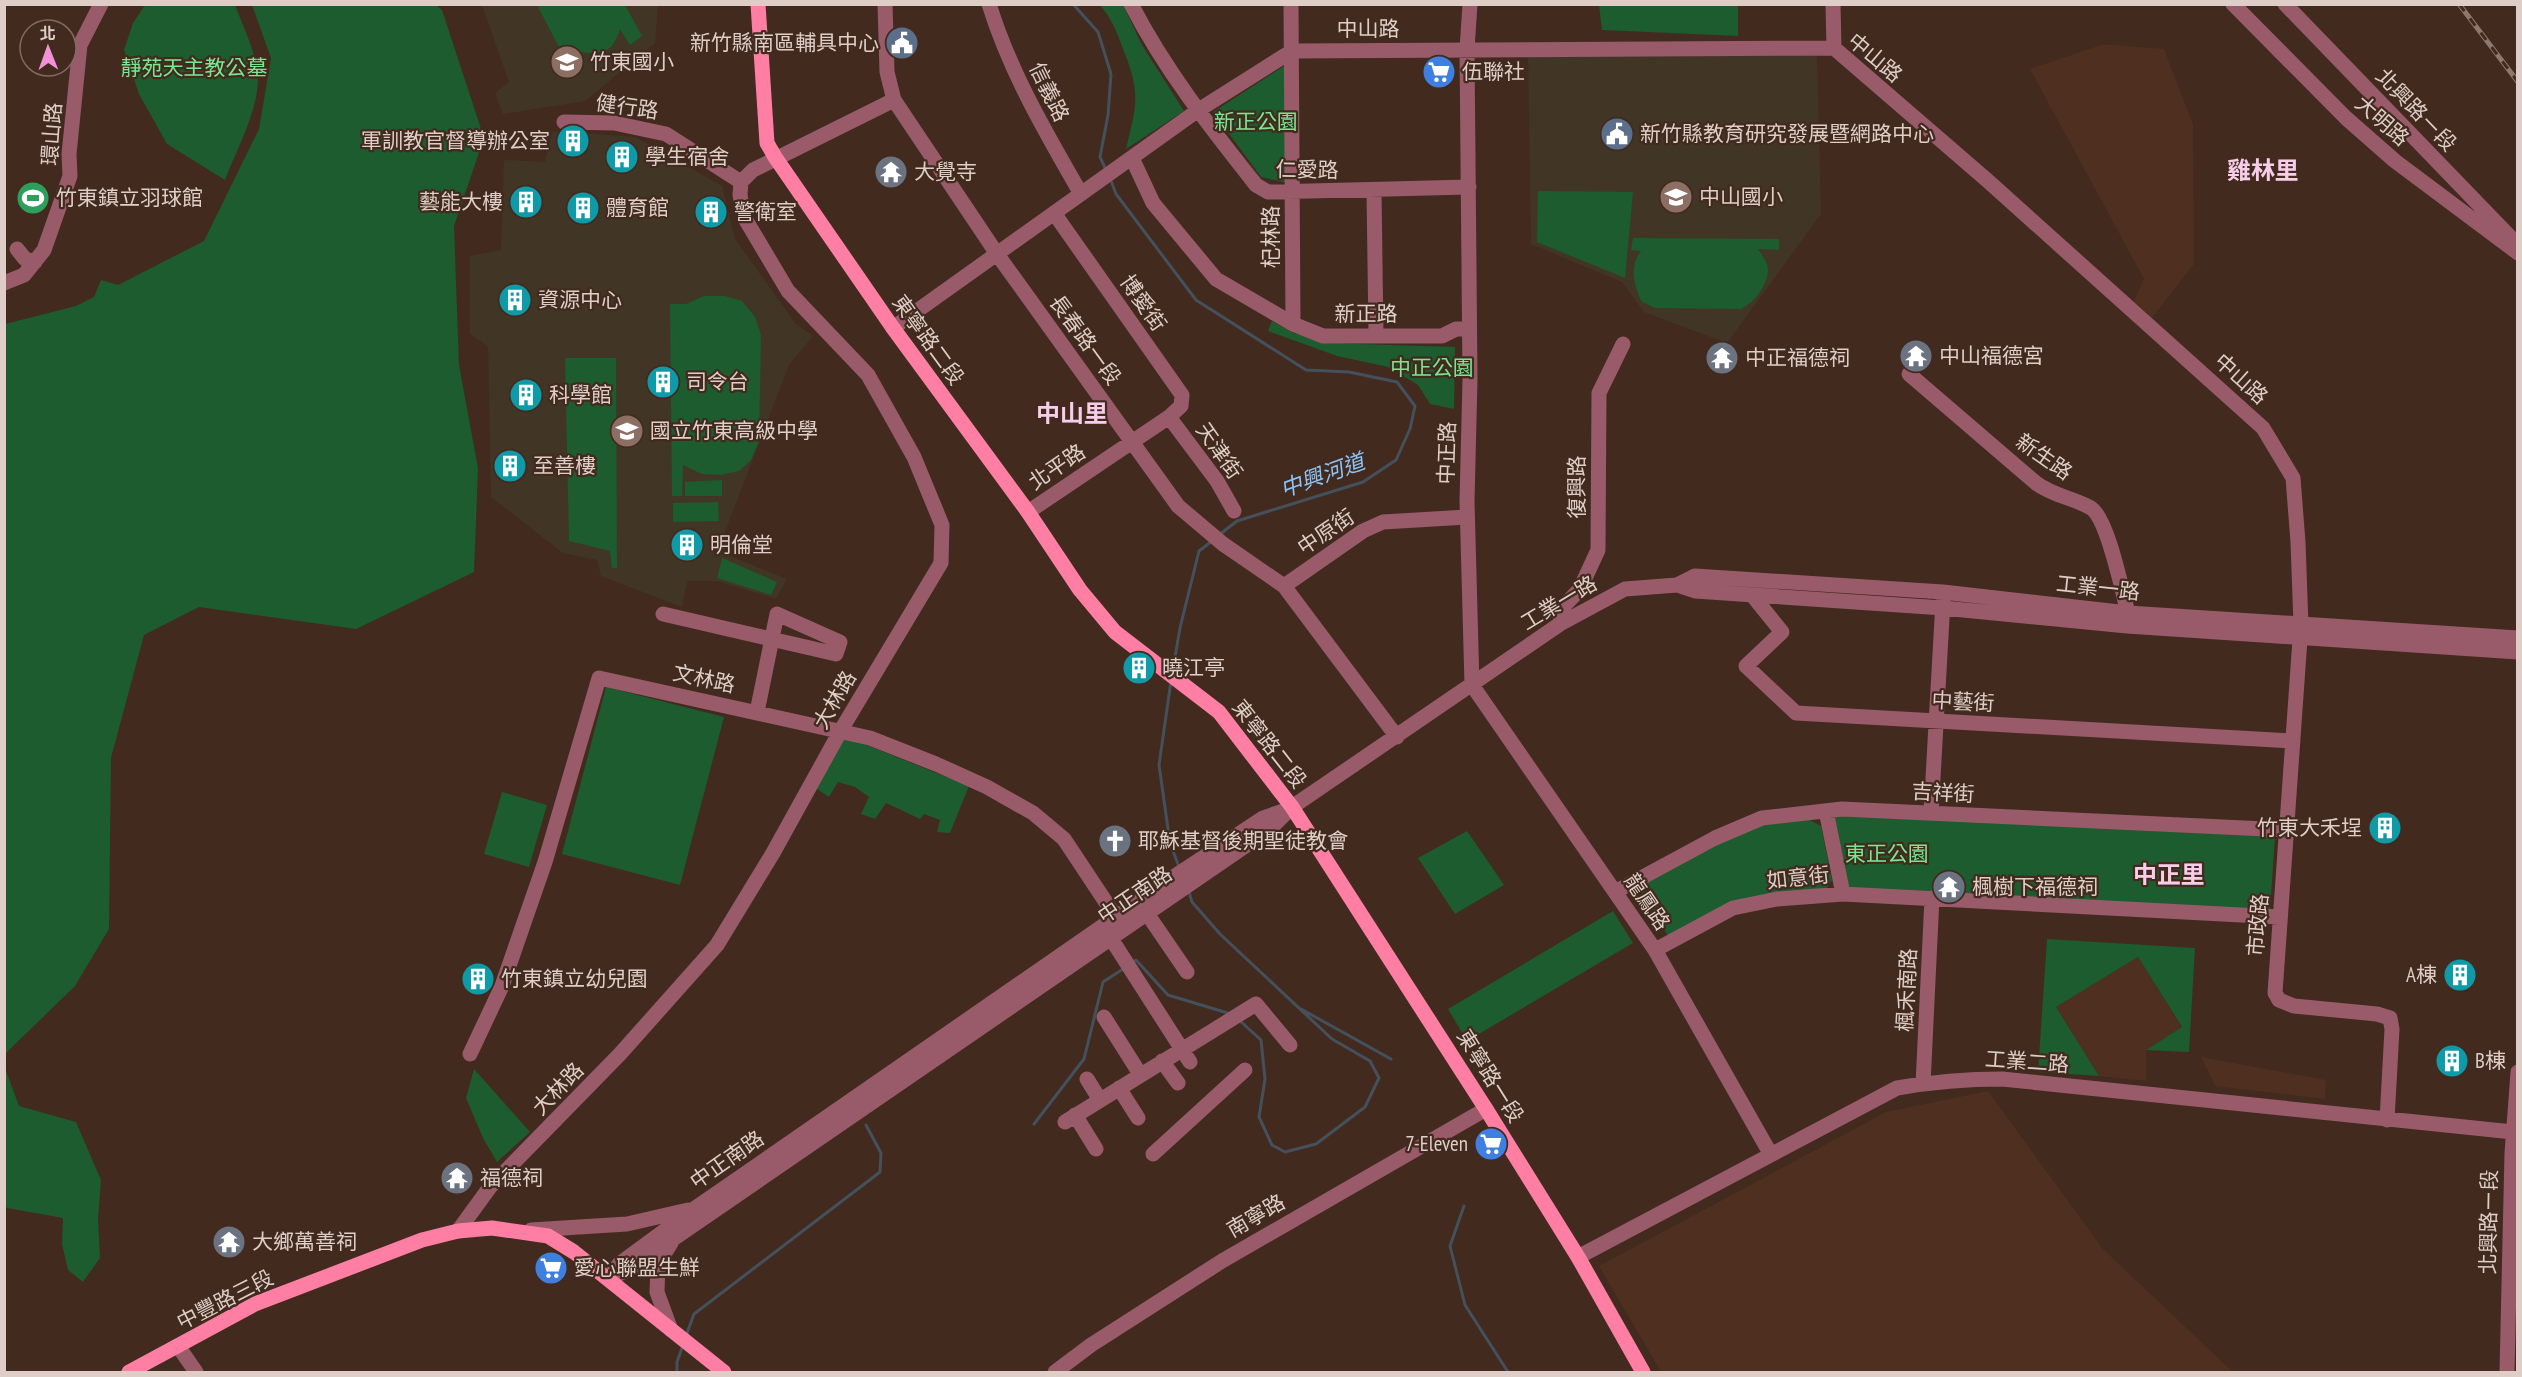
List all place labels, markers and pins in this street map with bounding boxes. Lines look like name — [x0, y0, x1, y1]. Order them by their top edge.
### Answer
public building icon: 新竹縣南區輔具中心 — [884, 25, 920, 61]
place label: 新竹縣南區輔具中心 — [690, 29, 879, 56]
school or university icon: 竹東國小 — [549, 44, 585, 80]
place label: 竹東國小 — [590, 48, 674, 75]
supermarket icon: 伍聯社 — [1421, 54, 1457, 90]
place label: 伍聯社 — [1462, 58, 1525, 85]
public building icon: 新竹縣教育研究發展暨網路中心 — [1599, 116, 1635, 152]
place label: 新竹縣教育研究發展暨網路中心 — [1640, 120, 1934, 147]
building icon: 軍訓教官督導辦公室 — [555, 123, 591, 159]
place label: 軍訓教官督導辦公室 — [361, 127, 550, 154]
building icon: 學生宿舍 — [604, 139, 640, 175]
place label: 學生宿舍 — [645, 143, 729, 170]
temple icon: 大覺寺 — [873, 154, 909, 190]
place label: 大覺寺 — [914, 158, 977, 185]
school or university icon: 中山國小 — [1658, 179, 1694, 215]
sports icon: 竹東鎮立羽球館 — [15, 180, 51, 216]
place label: 中山國小 — [1699, 183, 1783, 210]
place label: 竹東鎮立羽球館 — [56, 184, 203, 211]
building icon: 藝能大樓 — [508, 184, 544, 220]
place label: 藝能大樓 — [419, 188, 503, 215]
building icon: 體育館 — [565, 190, 601, 226]
place label: 體育館 — [606, 194, 669, 221]
building icon: 警衛室 — [693, 194, 729, 230]
place label: 警衛室 — [734, 198, 797, 225]
building icon: 資源中心 — [497, 282, 533, 318]
place label: 資源中心 — [538, 286, 622, 313]
temple icon: 中山福德宮 — [1898, 338, 1934, 374]
temple icon: 中正福德祠 — [1704, 340, 1740, 376]
place label: 中山福德宮 — [1939, 342, 2044, 369]
place label: 中正福德祠 — [1745, 344, 1850, 371]
building icon: 司令台 — [645, 364, 681, 400]
place label: 司令台 — [686, 368, 749, 395]
building icon: 科學館 — [508, 377, 544, 413]
place label: 科學館 — [549, 381, 612, 408]
school or university icon: 國立竹東高級中學 — [609, 413, 645, 449]
place label: 國立竹東高級中學 — [650, 417, 818, 444]
building icon: 至善樓 — [492, 448, 528, 484]
place label: 至善樓 — [533, 452, 596, 479]
building icon: 明倫堂 — [669, 527, 705, 563]
place label: 明倫堂 — [710, 531, 773, 558]
building icon: 曉江亭 — [1121, 650, 1157, 686]
place label: 曉江亭 — [1162, 654, 1225, 681]
building icon: 竹東大禾埕 — [2367, 810, 2403, 846]
place label: 竹東大禾埕 — [2257, 814, 2362, 841]
church icon: 耶穌基督後期聖徒教會 — [1097, 823, 1133, 859]
place label: 耶穌基督後期聖徒教會 — [1138, 827, 1348, 854]
temple icon: 楓樹下福德祠 — [1931, 869, 1967, 905]
place label: 楓樹下福德祠 — [1972, 873, 2098, 900]
building icon: A棟 — [2442, 957, 2478, 993]
building icon: 竹東鎮立幼兒園 — [460, 961, 496, 997]
place label: A棟 — [2406, 961, 2437, 988]
place label: 竹東鎮立幼兒園 — [501, 965, 648, 992]
building icon: B棟 — [2434, 1043, 2470, 1079]
place label: B棟 — [2475, 1047, 2506, 1074]
supermarket icon: 7-Eleven — [1473, 1126, 1509, 1162]
place label: 7-Eleven — [1405, 1130, 1468, 1157]
temple icon: 福德祠 — [439, 1160, 475, 1196]
place label: 福德祠 — [480, 1164, 543, 1191]
temple icon: 大鄉萬善祠 — [211, 1224, 247, 1260]
place label: 大鄉萬善祠 — [252, 1228, 357, 1255]
supermarket icon: 愛心聯盟生鮮 — [533, 1250, 569, 1286]
place label: 愛心聯盟生鮮 — [574, 1254, 700, 1281]

